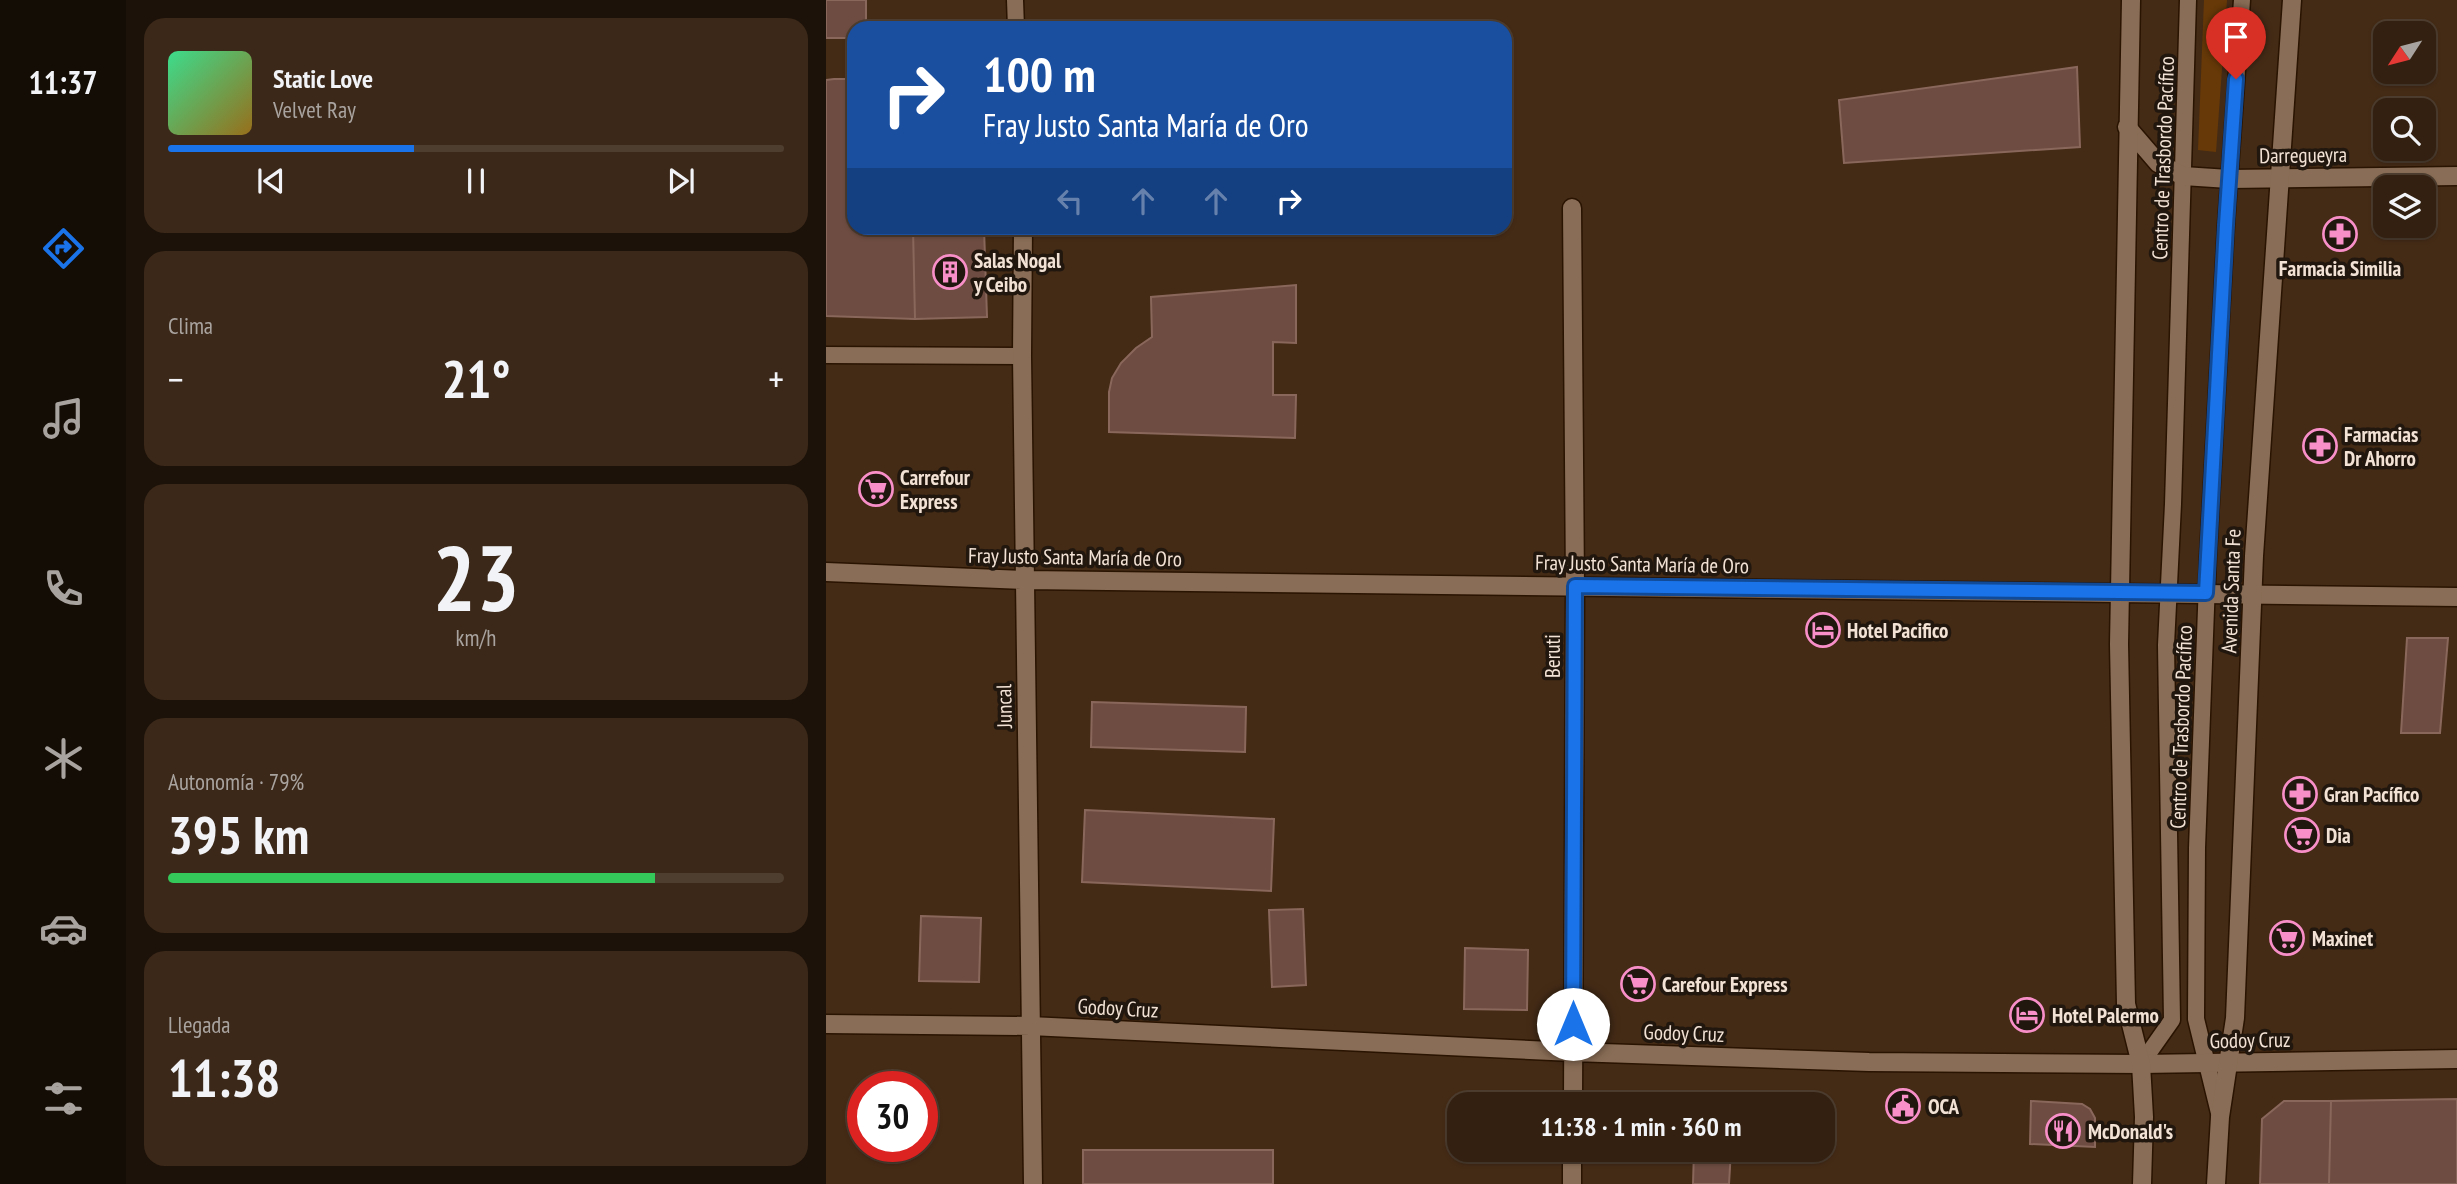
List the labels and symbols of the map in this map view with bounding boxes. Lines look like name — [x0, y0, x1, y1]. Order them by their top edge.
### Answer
pin — [2206, 7, 2266, 79]
north arrow — [2373, 21, 2436, 84]
street label: Centro de Trasbordo Pacífico — [2146, 56, 2180, 260]
street label: Darregueyra — [2259, 141, 2347, 169]
pharmacy icon: Farmacia Similia — [2321, 215, 2359, 253]
place label: Salas Nogal y Ceibo — [973, 247, 1062, 298]
building icon: Salas Nogal y Ceibo — [931, 253, 969, 291]
place label: Farmacia Similia — [2279, 255, 2402, 282]
place label: Farmacias Dr Ahorro — [2344, 421, 2418, 472]
pharmacy icon: Farmacias Dr Ahorro — [2301, 427, 2339, 465]
place label: Carrefour Express — [900, 464, 971, 515]
supermarket icon: Carrefour Express — [857, 470, 895, 508]
street label: Avenida Santa Fe — [2215, 528, 2247, 654]
street label: Fray Justo Santa María de Oro — [968, 542, 1182, 572]
street label: Fray Justo Santa María de Oro — [1535, 549, 1749, 579]
hotel icon: Hotel Pacifico — [1804, 611, 1842, 649]
place label: Hotel Pacifico — [1847, 617, 1948, 644]
street label: Centro de Trasbordo Pacífico — [2164, 625, 2198, 829]
street label: Beruti — [1539, 634, 1566, 678]
street label: Juncal — [990, 684, 1018, 729]
pharmacy icon: Gran Pacífico — [2281, 775, 2319, 813]
place label: Gran Pacífico — [2324, 781, 2419, 808]
supermarket icon: Dia — [2283, 816, 2321, 854]
place label: Dia — [2326, 822, 2351, 849]
supermarket icon: Maxinet — [2268, 919, 2306, 957]
place label: Maxinet — [2312, 925, 2373, 952]
supermarket icon: Carefour Express — [1619, 965, 1657, 1003]
place label: Carefour Express — [1662, 971, 1788, 998]
position arrow — [1536, 987, 1610, 1061]
street label: Godoy Cruz — [1077, 992, 1159, 1024]
hotel icon: Hotel Palermo — [2008, 996, 2046, 1034]
place label: Hotel Palermo — [2052, 1002, 2159, 1029]
street label: Godoy Cruz — [1643, 1018, 1725, 1048]
street label: Godoy Cruz — [2209, 1026, 2291, 1054]
speed limit sign: 30 — [847, 1071, 938, 1162]
public building icon: OCA — [1884, 1087, 1922, 1125]
place label: OCA — [1928, 1093, 1959, 1120]
restaurant icon: McDonald's — [2044, 1112, 2082, 1150]
place label: McDonald's — [2088, 1118, 2173, 1145]

